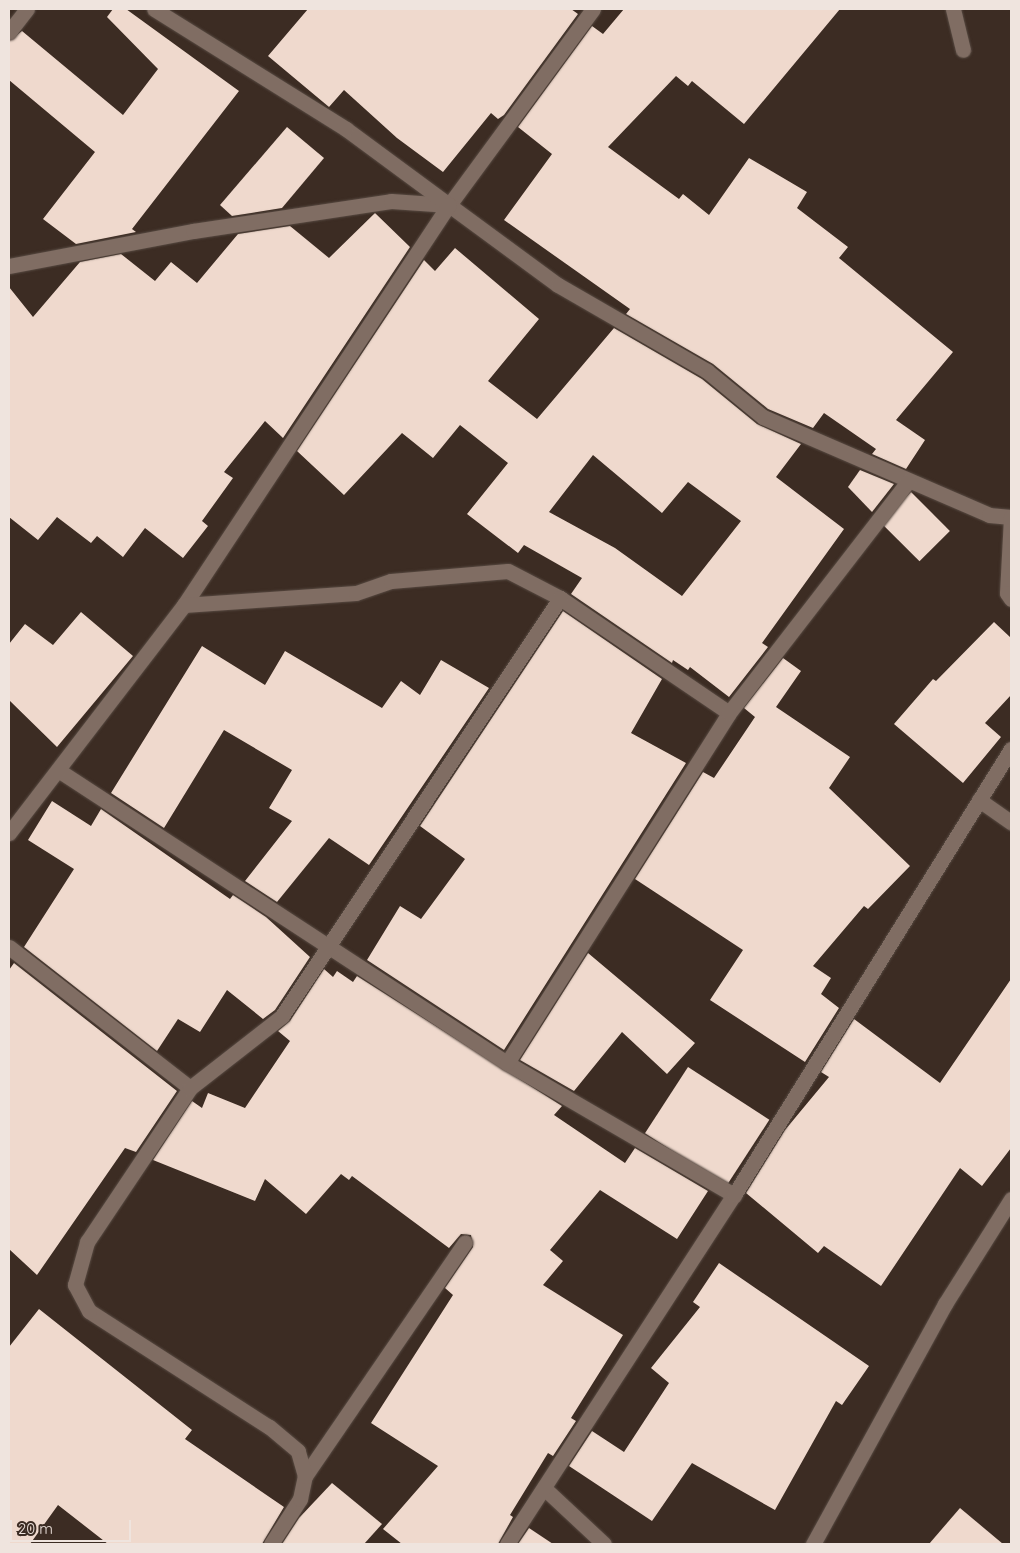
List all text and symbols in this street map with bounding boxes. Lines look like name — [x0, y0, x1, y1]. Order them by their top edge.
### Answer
scale bar — [12, 1510, 134, 1542]
text: 20 m — [18, 1519, 53, 1538]

